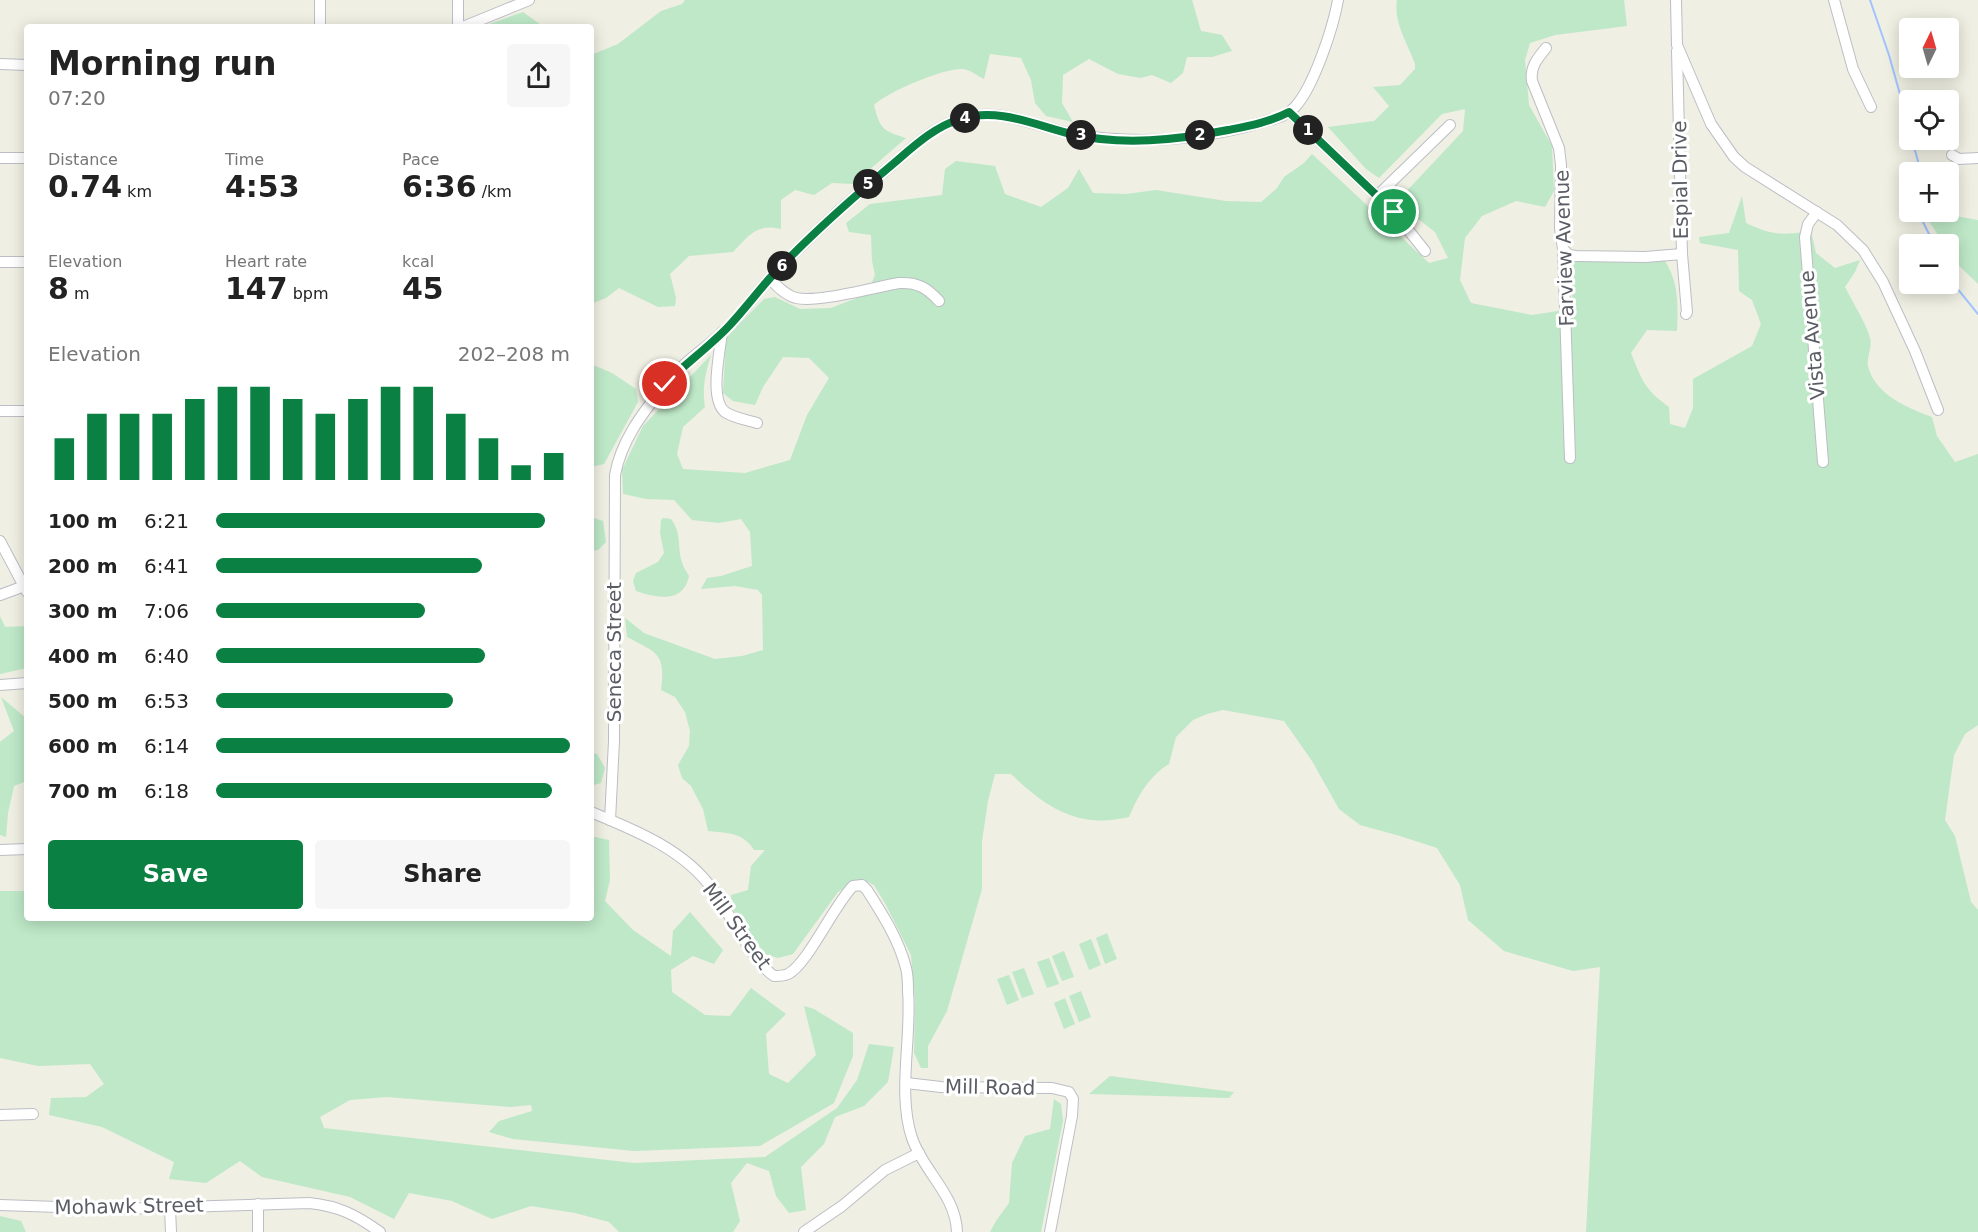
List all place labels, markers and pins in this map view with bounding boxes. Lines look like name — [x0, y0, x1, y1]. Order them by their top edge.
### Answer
pin: 4 — [950, 103, 980, 133]
pin: 1 — [1293, 115, 1323, 145]
pin: 3 — [1066, 120, 1096, 150]
pin: 2 — [1185, 120, 1215, 150]
pin: 5 — [853, 169, 883, 199]
pin — [1368, 186, 1419, 237]
pin: 6 — [767, 251, 797, 281]
pin — [639, 358, 690, 409]

